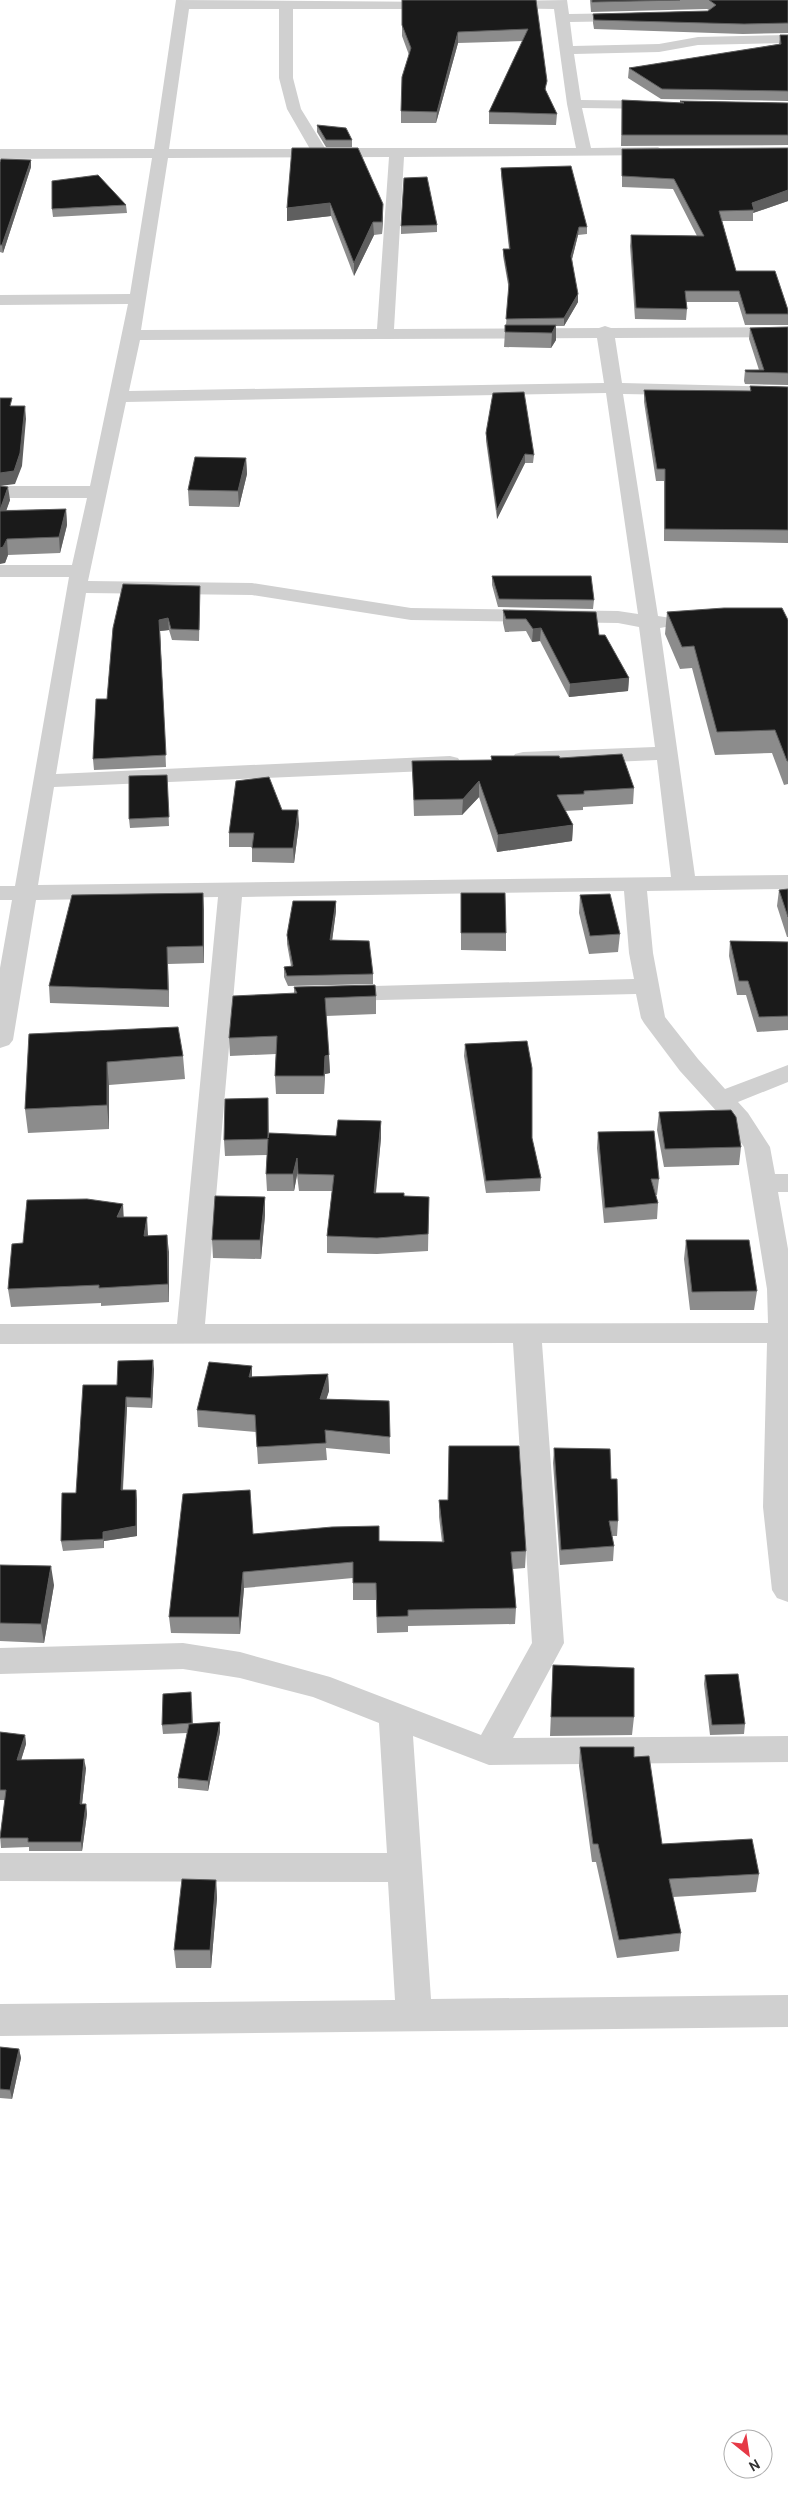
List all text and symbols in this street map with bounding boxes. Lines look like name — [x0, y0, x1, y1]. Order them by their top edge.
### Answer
north arrow — [723, 2429, 773, 2479]
text: N — [746, 2455, 763, 2476]

